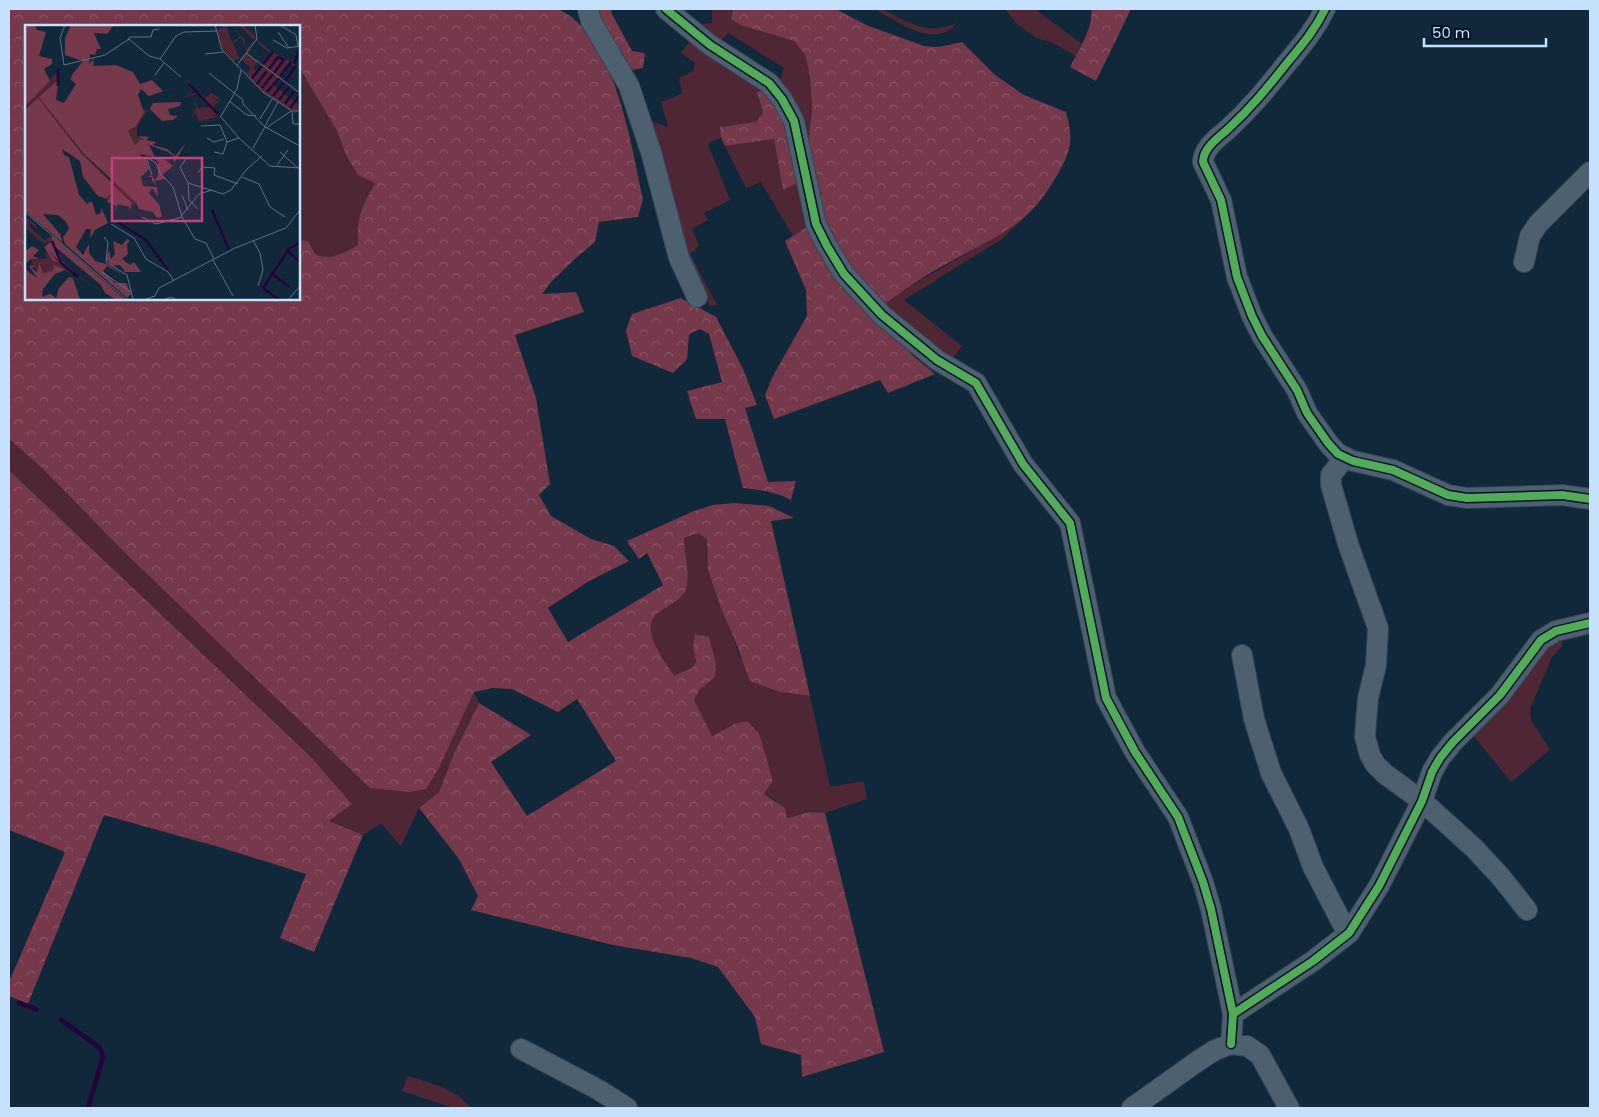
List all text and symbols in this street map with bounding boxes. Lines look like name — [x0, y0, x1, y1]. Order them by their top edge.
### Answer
scale bar — [1424, 15, 1546, 47]
text: 50 m — [1432, 22, 1470, 43]
inset map — [25, 25, 300, 300]

